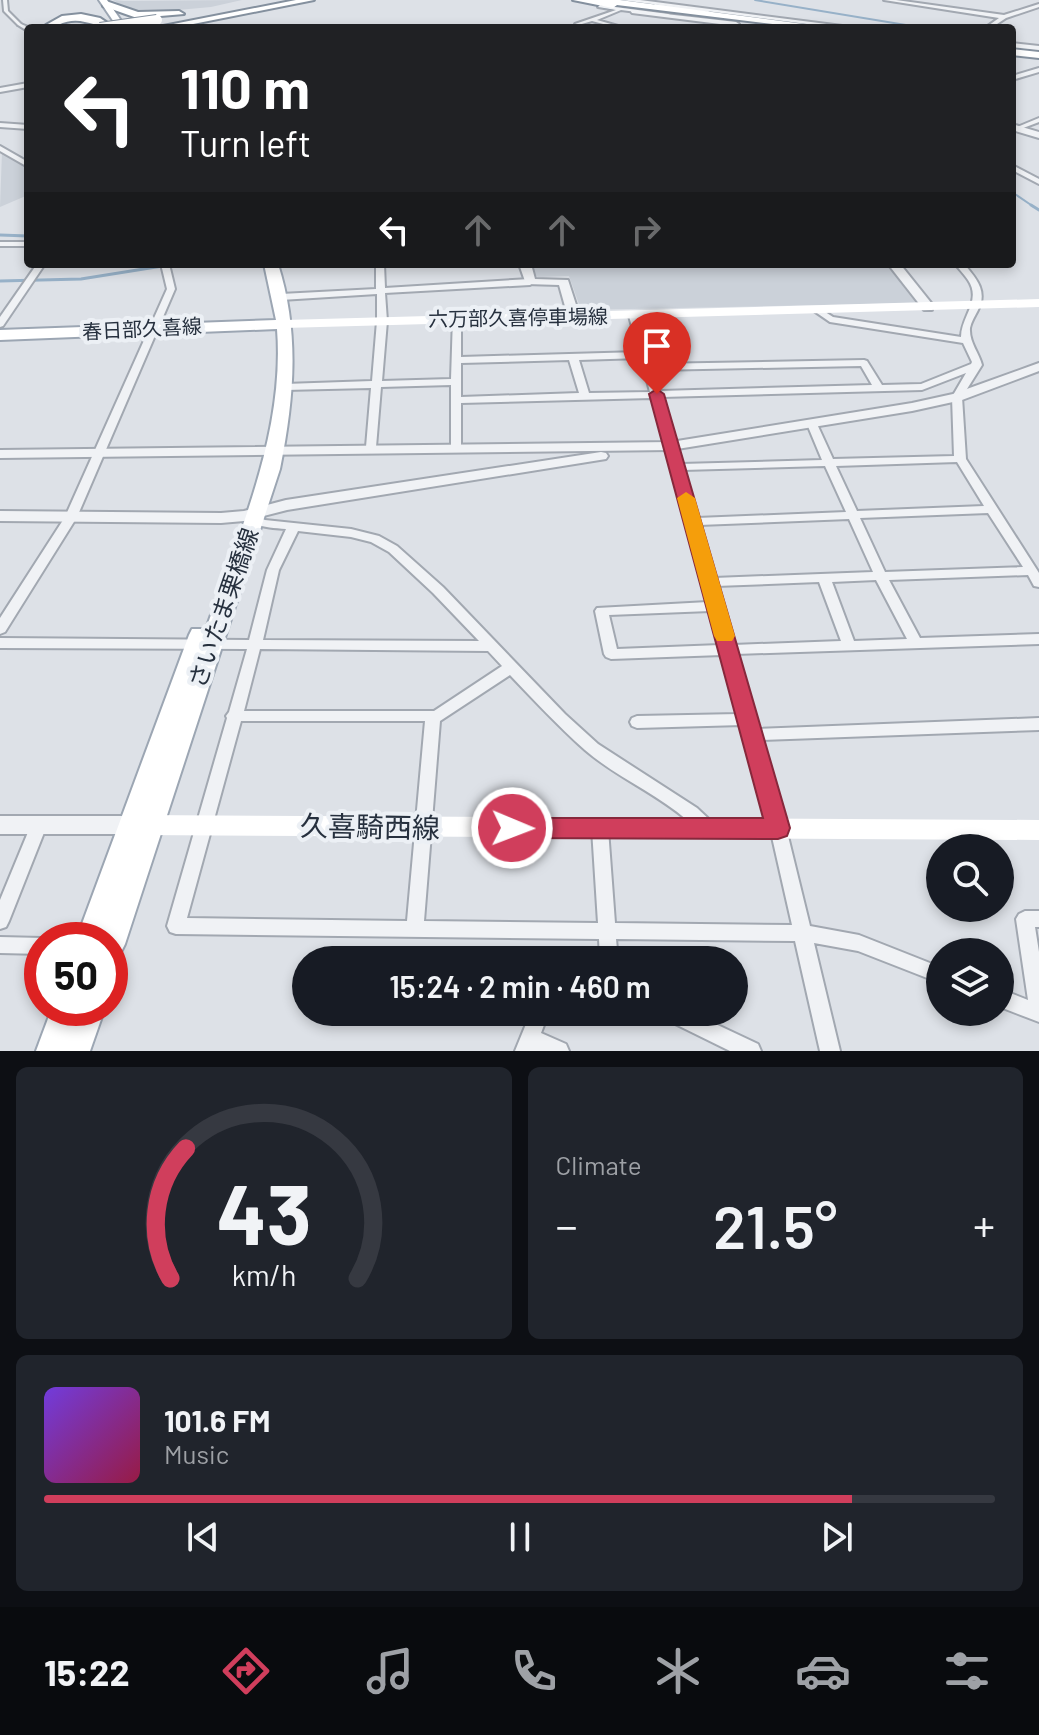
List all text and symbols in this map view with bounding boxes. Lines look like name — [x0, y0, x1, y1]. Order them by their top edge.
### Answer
text: 110 m — [180, 53, 310, 120]
icon: left — [48, 56, 152, 160]
text: Turn left — [180, 121, 311, 164]
icon: left — [372, 208, 416, 252]
icon: ahead — [456, 208, 500, 252]
icon: ahead — [540, 208, 584, 252]
icon: right — [624, 208, 668, 252]
street label: 六万部久喜停車場線 — [428, 303, 608, 331]
pin — [623, 312, 691, 394]
street label: 春日部久喜線 — [81, 313, 202, 343]
icon: arrive — [635, 324, 679, 368]
street label: さいたま栗橋線 — [182, 524, 264, 691]
position arrow — [470, 786, 554, 870]
street label: 久喜騎西線 — [300, 808, 440, 844]
map controls — [926, 834, 1014, 1026]
button: search — [926, 834, 1014, 922]
speed limit sign: 50 — [24, 922, 128, 1026]
button: layers — [926, 938, 1014, 1026]
text: 15:24 · 2 min · 460 m — [389, 968, 651, 1004]
text: Climate — [556, 1149, 642, 1180]
text: 43 — [216, 1162, 311, 1262]
text: 21.5° — [713, 1189, 838, 1261]
text: − — [556, 1198, 578, 1251]
text: + — [973, 1198, 995, 1251]
text: km/h — [231, 1257, 296, 1292]
text: 101.6 FM — [164, 1402, 270, 1438]
text: Music — [164, 1438, 229, 1469]
icon: previous — [181, 1515, 225, 1559]
icon: pause — [498, 1515, 542, 1559]
icon: next — [815, 1515, 859, 1559]
icon: directions — [218, 1643, 274, 1699]
icon: music — [362, 1643, 418, 1699]
icon: phone — [506, 1643, 562, 1699]
icon: climate — [650, 1643, 706, 1699]
icon: car — [795, 1643, 851, 1699]
icon: filters — [939, 1643, 995, 1699]
text: 15:22 — [44, 1650, 130, 1693]

